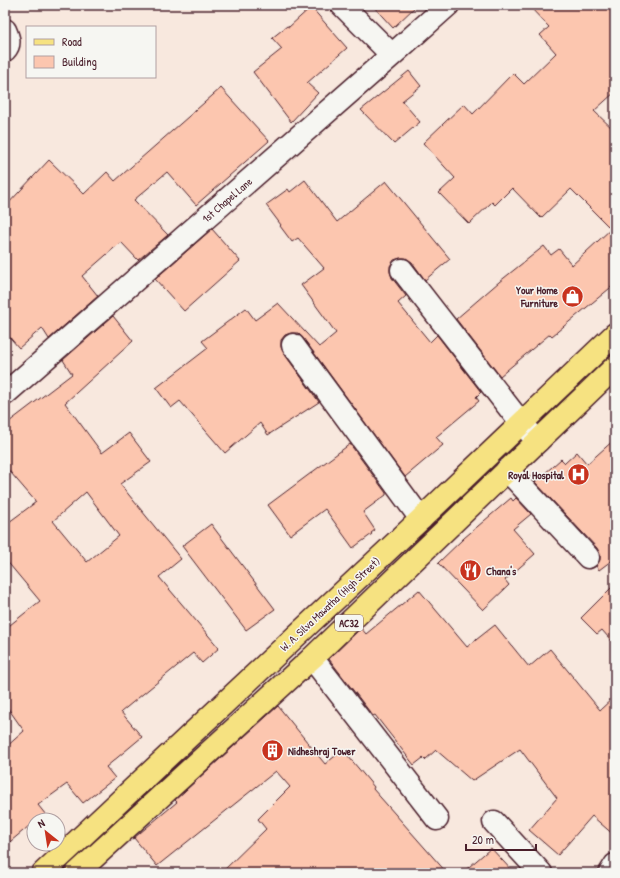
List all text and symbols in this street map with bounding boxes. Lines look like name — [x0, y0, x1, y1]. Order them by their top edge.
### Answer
legend — [26, 26, 156, 78]
text: Road — [62, 33, 82, 50]
text: Building — [62, 53, 97, 70]
street label: 1st Chapel Lane — [199, 174, 255, 226]
place label: Your Home Furniture — [515, 283, 559, 310]
shop icon: Your Home Furniture — [560, 283, 586, 309]
hospital icon: Royal Hospital — [566, 462, 592, 488]
place label: Royal Hospital — [508, 468, 565, 483]
street label: W. A. Silva Mawatha (High Street) — [277, 554, 383, 654]
restaurant icon: Chana's — [458, 558, 484, 584]
place label: Chana's — [486, 564, 517, 578]
road number: AC32 — [335, 615, 363, 631]
building icon: Nidheshraj Tower — [259, 738, 285, 764]
place label: Nidheshraj Tower — [288, 744, 356, 759]
north arrow — [26, 812, 66, 852]
text: N — [35, 816, 47, 831]
scale bar — [466, 826, 536, 852]
text: 20 m — [472, 831, 494, 848]

